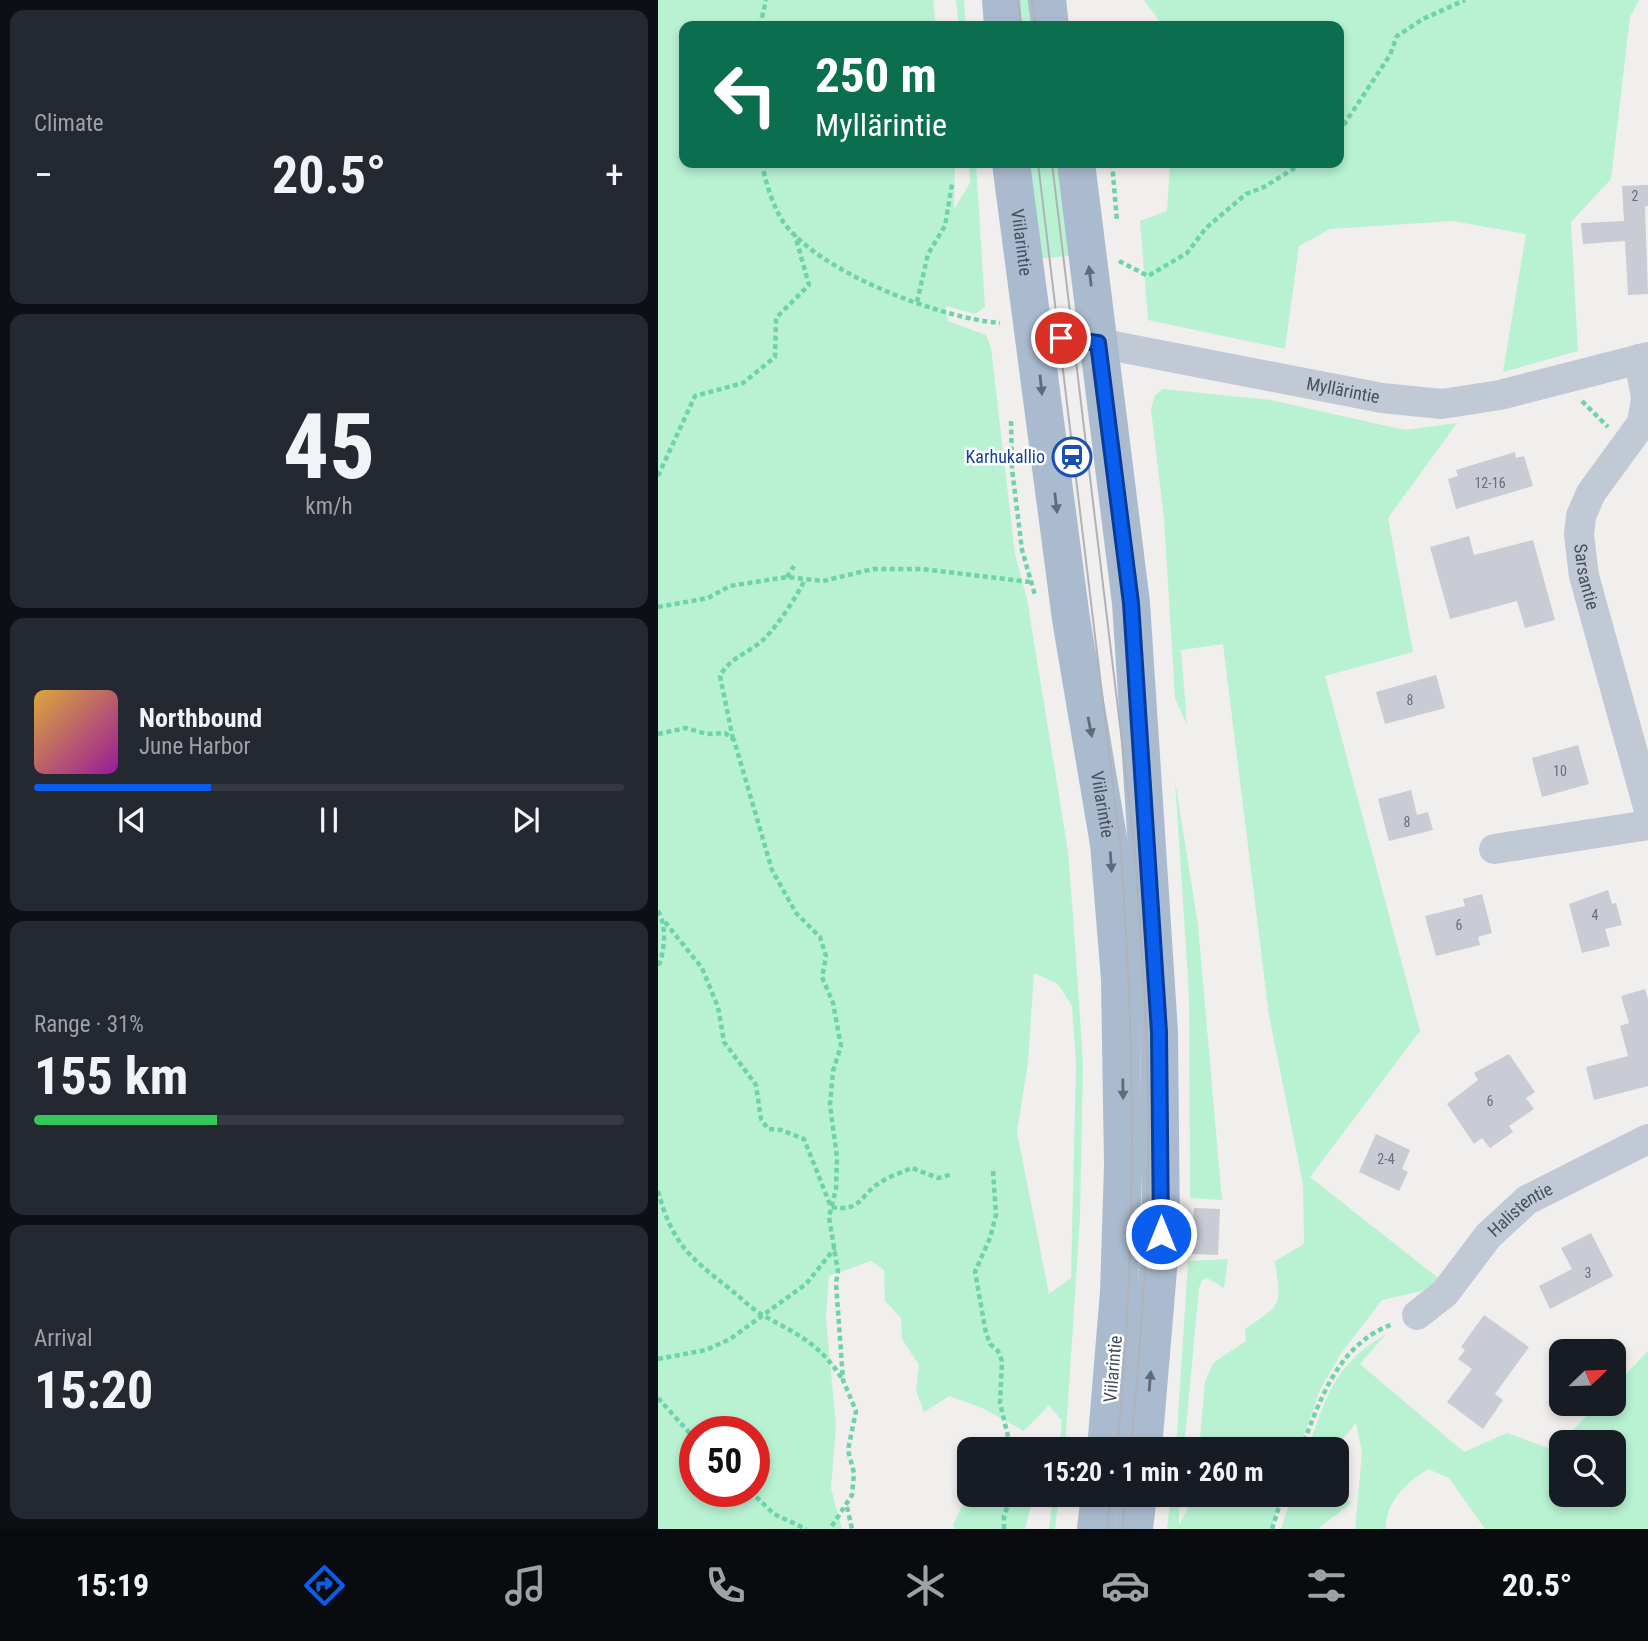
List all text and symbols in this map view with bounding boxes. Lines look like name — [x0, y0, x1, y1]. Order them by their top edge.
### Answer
text: 250 m — [815, 47, 937, 104]
icon: left — [700, 49, 791, 140]
text: Myllärintie — [815, 106, 947, 144]
text: Climate — [34, 110, 104, 137]
text: 20.5° — [272, 145, 386, 206]
text: − — [34, 153, 53, 197]
text: + — [605, 153, 624, 197]
house number: 2 — [1632, 188, 1639, 204]
street label: Viilarintie — [1007, 207, 1037, 277]
one-way arrow — [1084, 264, 1095, 286]
pin — [1031, 308, 1091, 368]
icon: arrive — [1042, 319, 1080, 357]
street label: Myllärintie — [1305, 373, 1382, 407]
one-way arrow — [1036, 374, 1047, 396]
text: 45 — [283, 394, 375, 500]
station icon: Karhukallio — [1051, 436, 1093, 478]
place label: Karhukallio — [966, 446, 1045, 467]
house number: 12-16 — [1474, 475, 1506, 491]
one-way arrow — [1050, 492, 1061, 514]
text: km/h — [305, 493, 353, 520]
street label: Sarsantie — [1570, 542, 1604, 612]
house number: 8 — [1407, 692, 1414, 708]
text: Northbound — [139, 703, 262, 733]
one-way arrow — [1085, 716, 1096, 738]
text: June Harbor — [139, 733, 251, 760]
house number: 10 — [1553, 763, 1567, 779]
street label: Viilarintie — [1087, 769, 1119, 839]
icon: previous — [113, 801, 151, 839]
icon: pause — [310, 801, 348, 839]
icon: next — [507, 801, 545, 839]
house number: 8 — [1404, 814, 1411, 830]
one-way arrow — [1106, 851, 1117, 873]
house number: 4 — [1592, 907, 1599, 923]
house number: 6 — [1456, 917, 1463, 933]
text: Range · 31% — [34, 1011, 144, 1038]
text: 155 km — [34, 1046, 188, 1107]
one-way arrow — [1117, 1079, 1128, 1101]
house number: 6 — [1487, 1093, 1494, 1109]
house number: 2-4 — [1377, 1151, 1395, 1167]
street label: Halistentie — [1483, 1178, 1556, 1241]
position arrow — [1124, 1197, 1198, 1271]
house number: 3 — [1585, 1265, 1591, 1281]
text: Arrival — [34, 1325, 93, 1352]
street label: Viilarintie — [1099, 1334, 1126, 1403]
north arrow — [1549, 1339, 1626, 1416]
map controls — [1549, 1339, 1626, 1507]
text: 15:20 — [34, 1360, 153, 1421]
one-way arrow — [1145, 1370, 1156, 1392]
speed limit sign: 50 — [679, 1416, 770, 1507]
button: search — [1549, 1430, 1626, 1507]
text: 15:20 · 1 min · 260 m — [1043, 1457, 1263, 1487]
icon: directions — [300, 1561, 349, 1610]
icon: music — [501, 1561, 550, 1610]
icon: phone — [701, 1561, 750, 1610]
icon: climate — [901, 1561, 950, 1610]
icon: car — [1101, 1561, 1150, 1610]
icon: filters — [1302, 1561, 1351, 1610]
text: 15:19 — [76, 1566, 149, 1604]
text: 20.5° — [1502, 1566, 1572, 1604]

